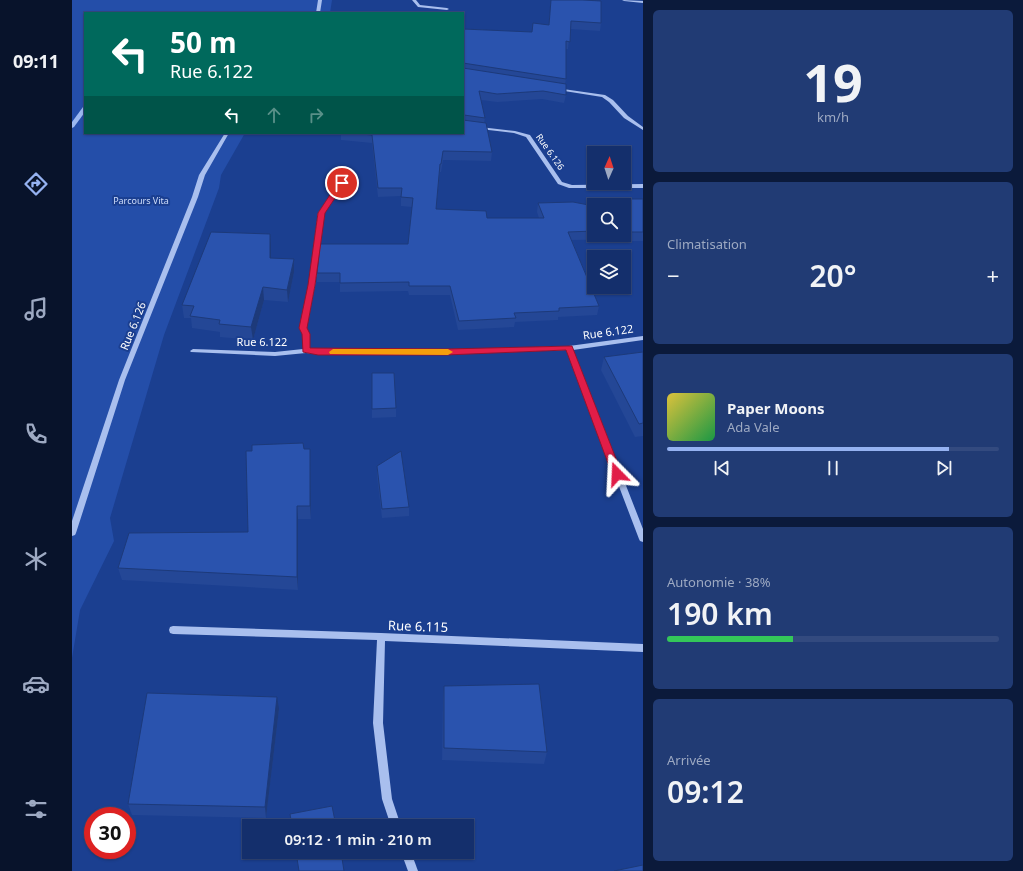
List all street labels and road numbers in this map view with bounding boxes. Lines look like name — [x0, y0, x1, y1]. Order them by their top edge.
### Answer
street label: Rue 6.126 — [533, 131, 568, 172]
street label: Rue 6.126 — [116, 299, 149, 352]
street label: Rue 6.122 — [582, 321, 634, 342]
street label: Rue 6.122 — [237, 334, 287, 349]
street label: Rue 6.115 — [388, 616, 448, 636]

